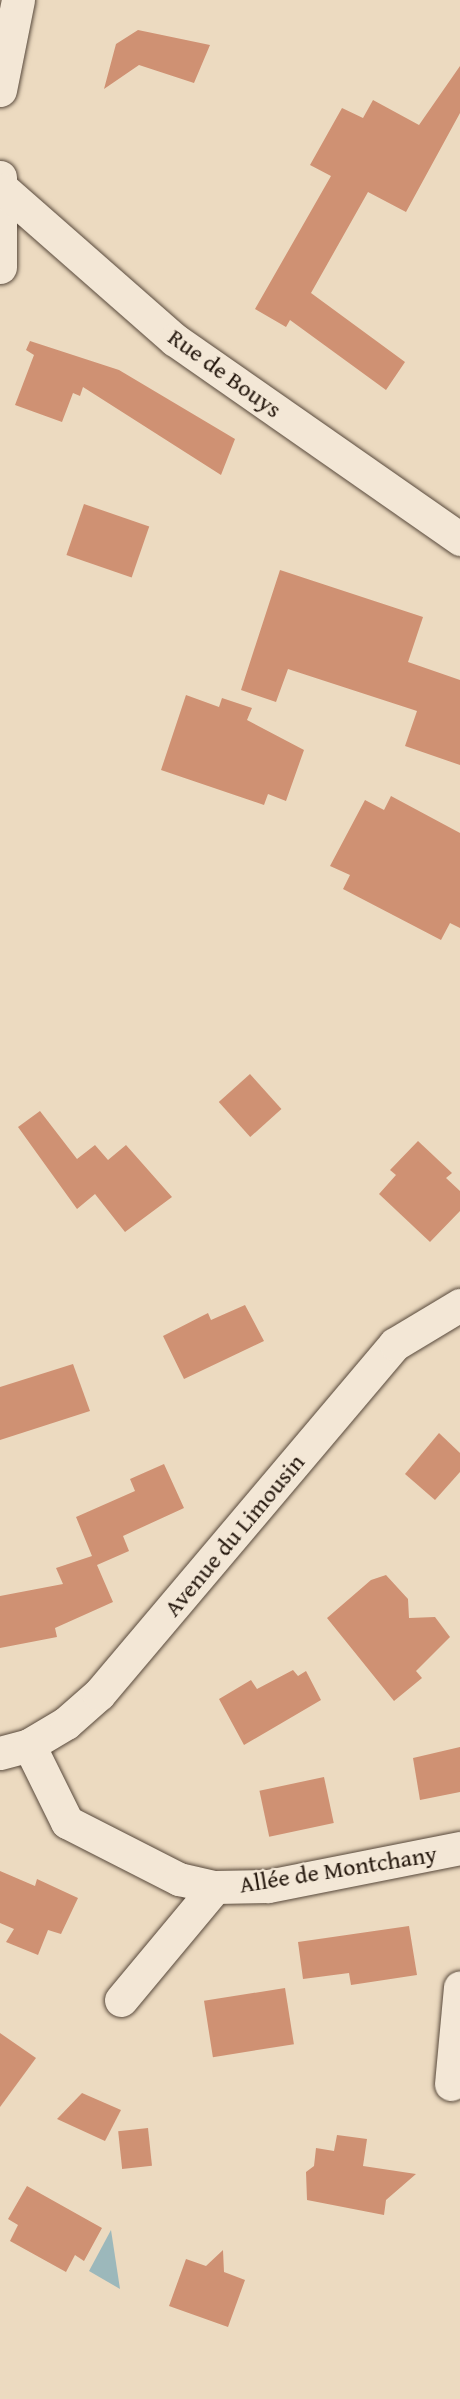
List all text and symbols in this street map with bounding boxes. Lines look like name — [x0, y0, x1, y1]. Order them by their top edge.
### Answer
street label: Rue de Bouys — [163, 322, 287, 424]
street label: Avenue du Limousin — [158, 1448, 310, 1622]
street label: Allée de Montchany — [237, 1839, 439, 1899]

